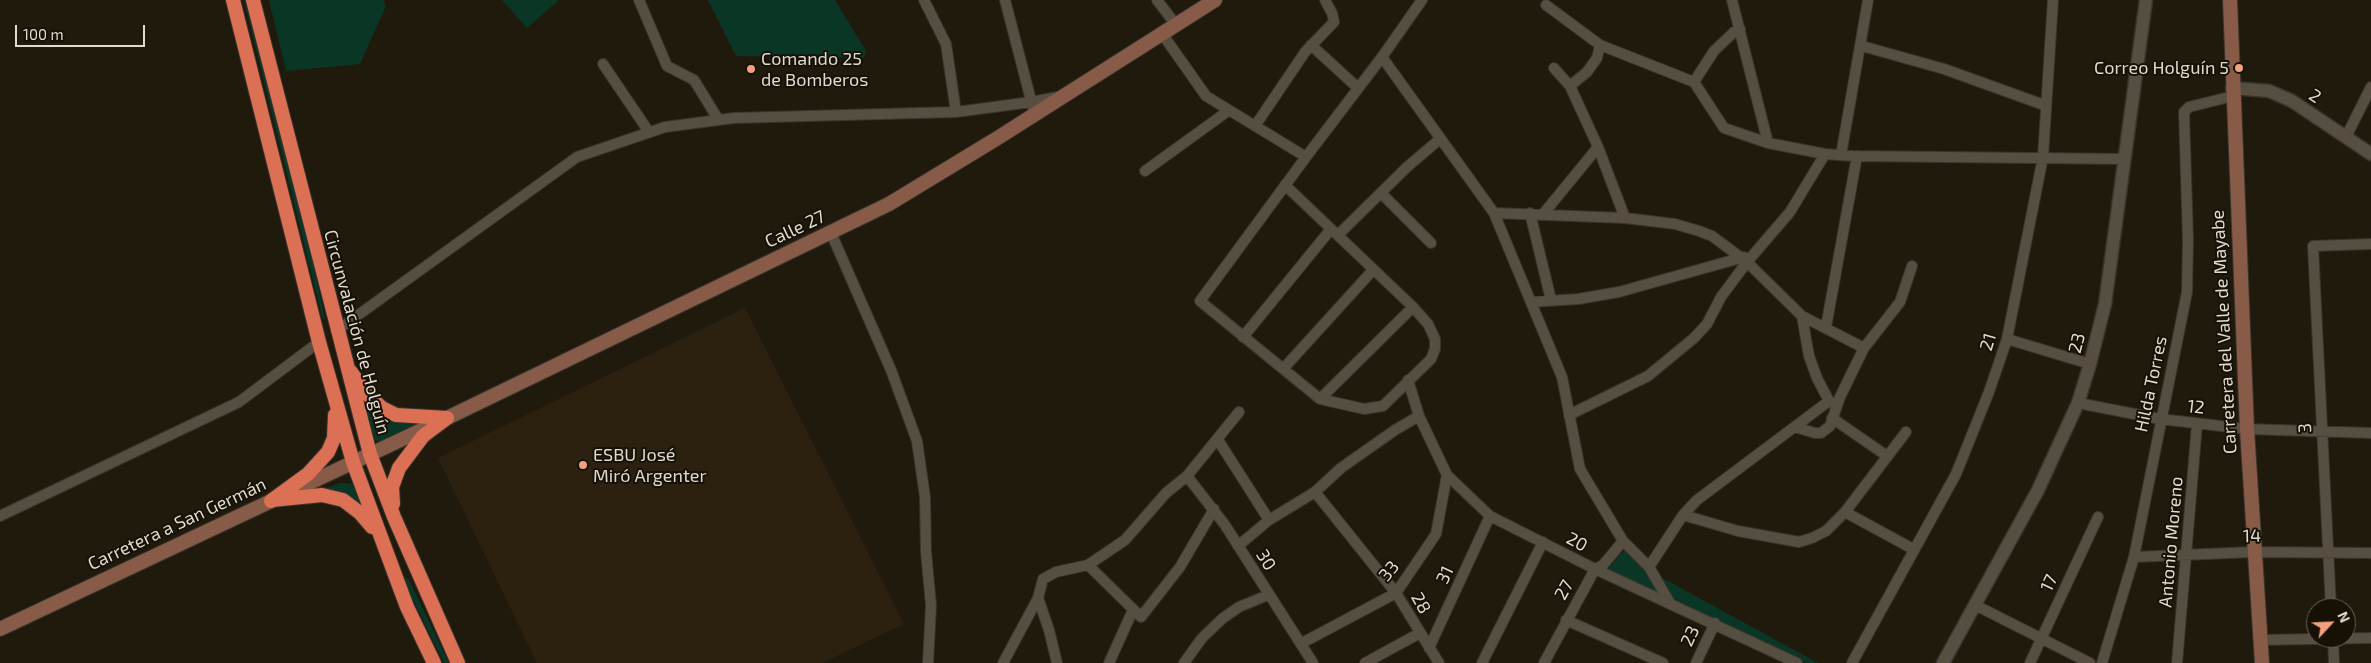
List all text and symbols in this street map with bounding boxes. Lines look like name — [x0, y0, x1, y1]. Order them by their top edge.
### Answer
scale bar — [18, 15, 148, 47]
text: 100 m — [23, 25, 64, 43]
place label: Comando 25 de Bomberos — [761, 48, 868, 90]
place label: Correo Holguín 5 — [2094, 57, 2229, 79]
marker: Correo Holguín 5 — [2233, 62, 2245, 74]
marker: Comando 25 de Bomberos — [745, 63, 757, 75]
street label: 2 — [2305, 84, 2325, 108]
street label: Calle 27 — [762, 206, 828, 252]
street label: Carretera del Valle de Mayabe — [2207, 209, 2241, 455]
street label: Circunvalación de Holguín — [319, 228, 395, 436]
street label: 21 — [1975, 331, 2001, 353]
street label: 23 — [2064, 331, 2090, 355]
street label: Hilda Torres — [2130, 334, 2172, 434]
street label: 12 — [2186, 395, 2206, 419]
street label: 3 — [2294, 422, 2316, 434]
place label: ESBU José Miró Argenter — [593, 444, 707, 486]
marker: ESBU José Miró Argenter — [577, 459, 589, 471]
street label: Carretera a San Germán — [84, 473, 270, 575]
street label: Antonio Moreno — [2155, 476, 2187, 608]
street label: 14 — [2243, 525, 2261, 547]
street label: 20 — [1563, 528, 1591, 556]
street label: 30 — [1251, 545, 1281, 575]
street label: 33 — [1374, 556, 1404, 586]
street label: 31 — [1432, 563, 1458, 587]
street label: 17 — [2036, 571, 2062, 595]
street label: 27 — [1550, 576, 1578, 604]
street label: 28 — [1406, 588, 1436, 618]
north arrow — [2306, 598, 2356, 648]
text: N — [2334, 609, 2354, 625]
street label: 23 — [1676, 622, 1704, 650]

